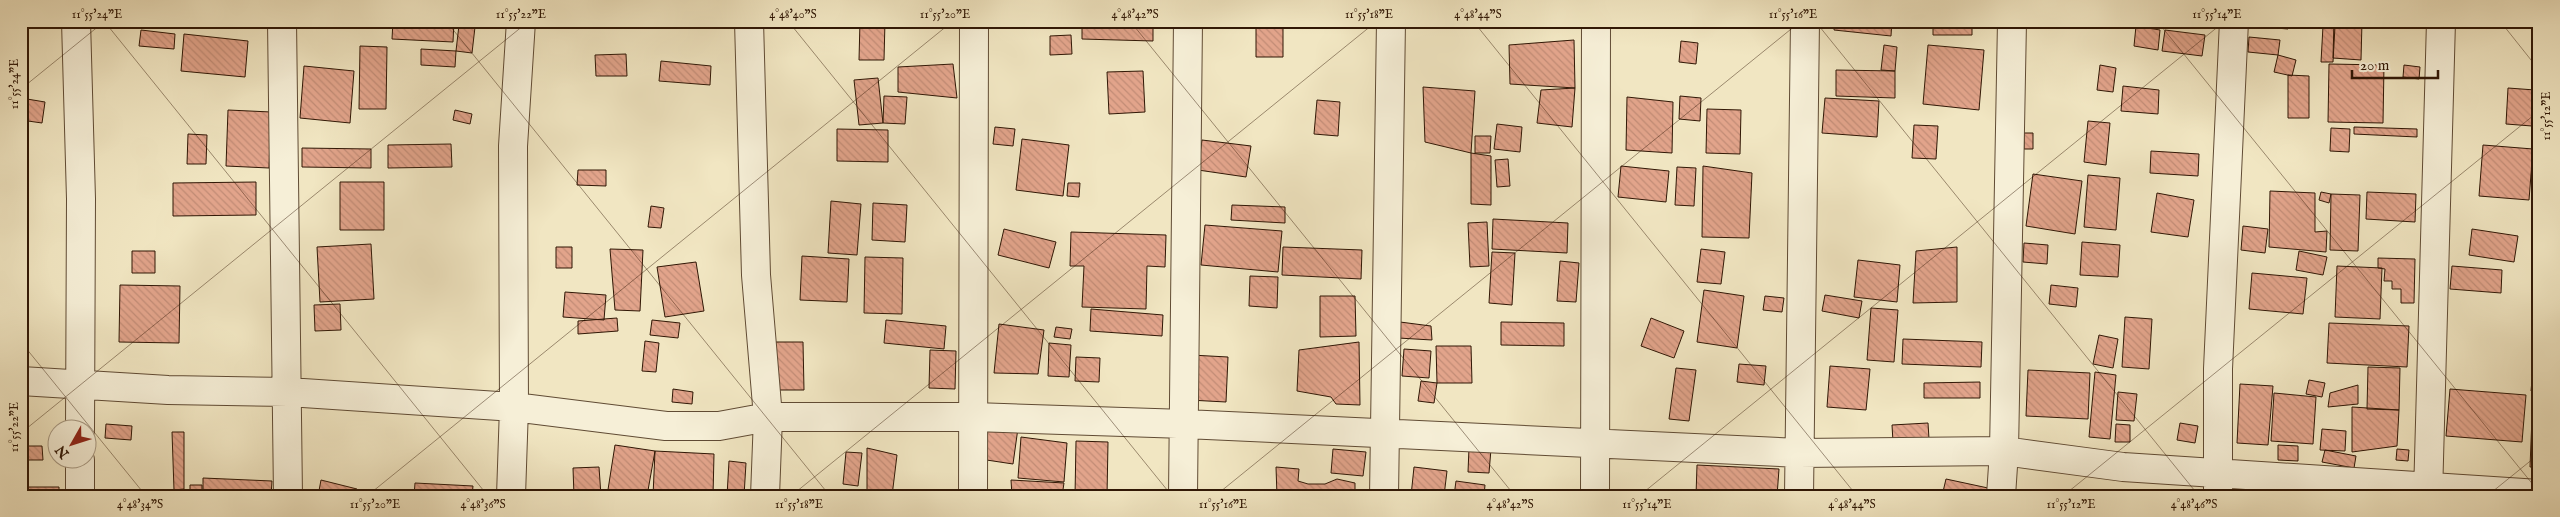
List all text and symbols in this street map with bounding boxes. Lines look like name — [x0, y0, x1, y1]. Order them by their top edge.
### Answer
text: 11°55'24"E — [72, 7, 122, 22]
text: 11°55'22"E — [496, 7, 546, 22]
text: 4°48'40"S — [769, 7, 817, 22]
text: 11°55'20"E — [920, 7, 970, 22]
text: 4°48'42"S — [1111, 7, 1159, 22]
text: 11°55'18"E — [1345, 7, 1393, 22]
text: 4°48'44"S — [1454, 7, 1502, 22]
text: 11°55'16"E — [1769, 7, 1817, 22]
text: 11°55'14"E — [2192, 7, 2242, 22]
scale bar — [2352, 48, 2439, 80]
text: 20 m — [2360, 56, 2390, 75]
text: 11°55'24"E — [7, 59, 22, 109]
text: 11°55'12"E — [2539, 91, 2554, 141]
text: 11°55'22"E — [7, 402, 22, 452]
north arrow — [48, 420, 98, 470]
text: N — [52, 441, 74, 463]
text: 4°48'34"S — [117, 497, 163, 512]
text: 11°55'20"E — [350, 497, 400, 512]
text: 4°48'36"S — [460, 497, 506, 512]
text: 11°55'18"E — [775, 497, 823, 512]
text: 11°55'16"E — [1199, 497, 1247, 512]
text: 4°48'42"S — [1486, 497, 1534, 512]
text: 11°55'14"E — [1622, 497, 1672, 512]
text: 4°48'44"S — [1828, 497, 1876, 512]
text: 11°55'12"E — [2046, 497, 2096, 512]
text: 4°48'46"S — [2171, 497, 2217, 512]

